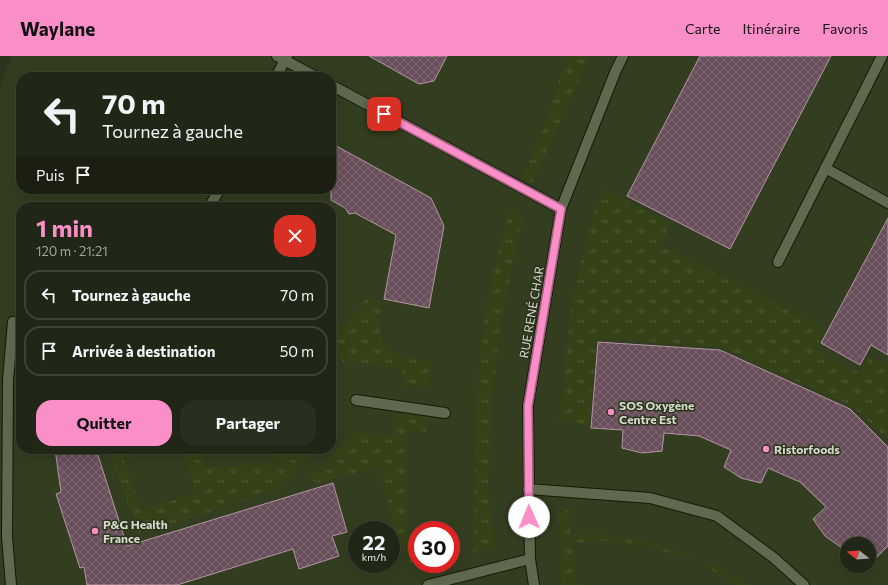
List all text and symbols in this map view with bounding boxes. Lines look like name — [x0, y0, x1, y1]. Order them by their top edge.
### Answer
text: Waylane — [20, 17, 95, 40]
text: Carte — [685, 20, 720, 37]
text: Itinéraire — [742, 20, 800, 37]
text: Favoris — [822, 20, 868, 37]
text: 70 m — [102, 86, 166, 120]
icon: left — [36, 88, 88, 140]
pin — [367, 97, 401, 131]
icon: arrive — [373, 103, 395, 125]
text: Tournez à gauche — [102, 120, 243, 142]
icon: arrive — [72, 164, 94, 186]
text: Puis — [36, 166, 64, 184]
text: 1 min — [36, 213, 93, 242]
button: close — [274, 215, 316, 257]
text: 120 m · 21:21 — [36, 243, 108, 259]
street label: RUE RENÉ CHAR — [516, 265, 546, 359]
icon: left — [38, 284, 60, 306]
text: Tournez à gauche — [72, 286, 191, 304]
text: 70 m — [280, 286, 314, 304]
icon: arrive — [38, 340, 60, 362]
text: Arrivée à destination — [72, 342, 215, 360]
text: 50 m — [280, 342, 314, 360]
place label: SOS Oxygène Centre Est — [619, 398, 694, 426]
button: Quitter — [36, 400, 172, 446]
button: Partager — [180, 400, 316, 446]
marker: SOS Oxygène Centre Est — [606, 407, 616, 417]
place label: Ristorfoods — [774, 442, 840, 456]
marker: Ristorfoods — [761, 444, 771, 454]
position arrow — [508, 496, 550, 538]
place label: P&G Health France — [103, 517, 168, 545]
speed limit sign: 30 — [408, 521, 460, 573]
marker: P&G Health France — [90, 526, 100, 536]
text: 22 — [363, 530, 385, 554]
north arrow — [840, 537, 876, 573]
map controls — [840, 537, 876, 573]
text: km/h — [362, 551, 386, 563]

